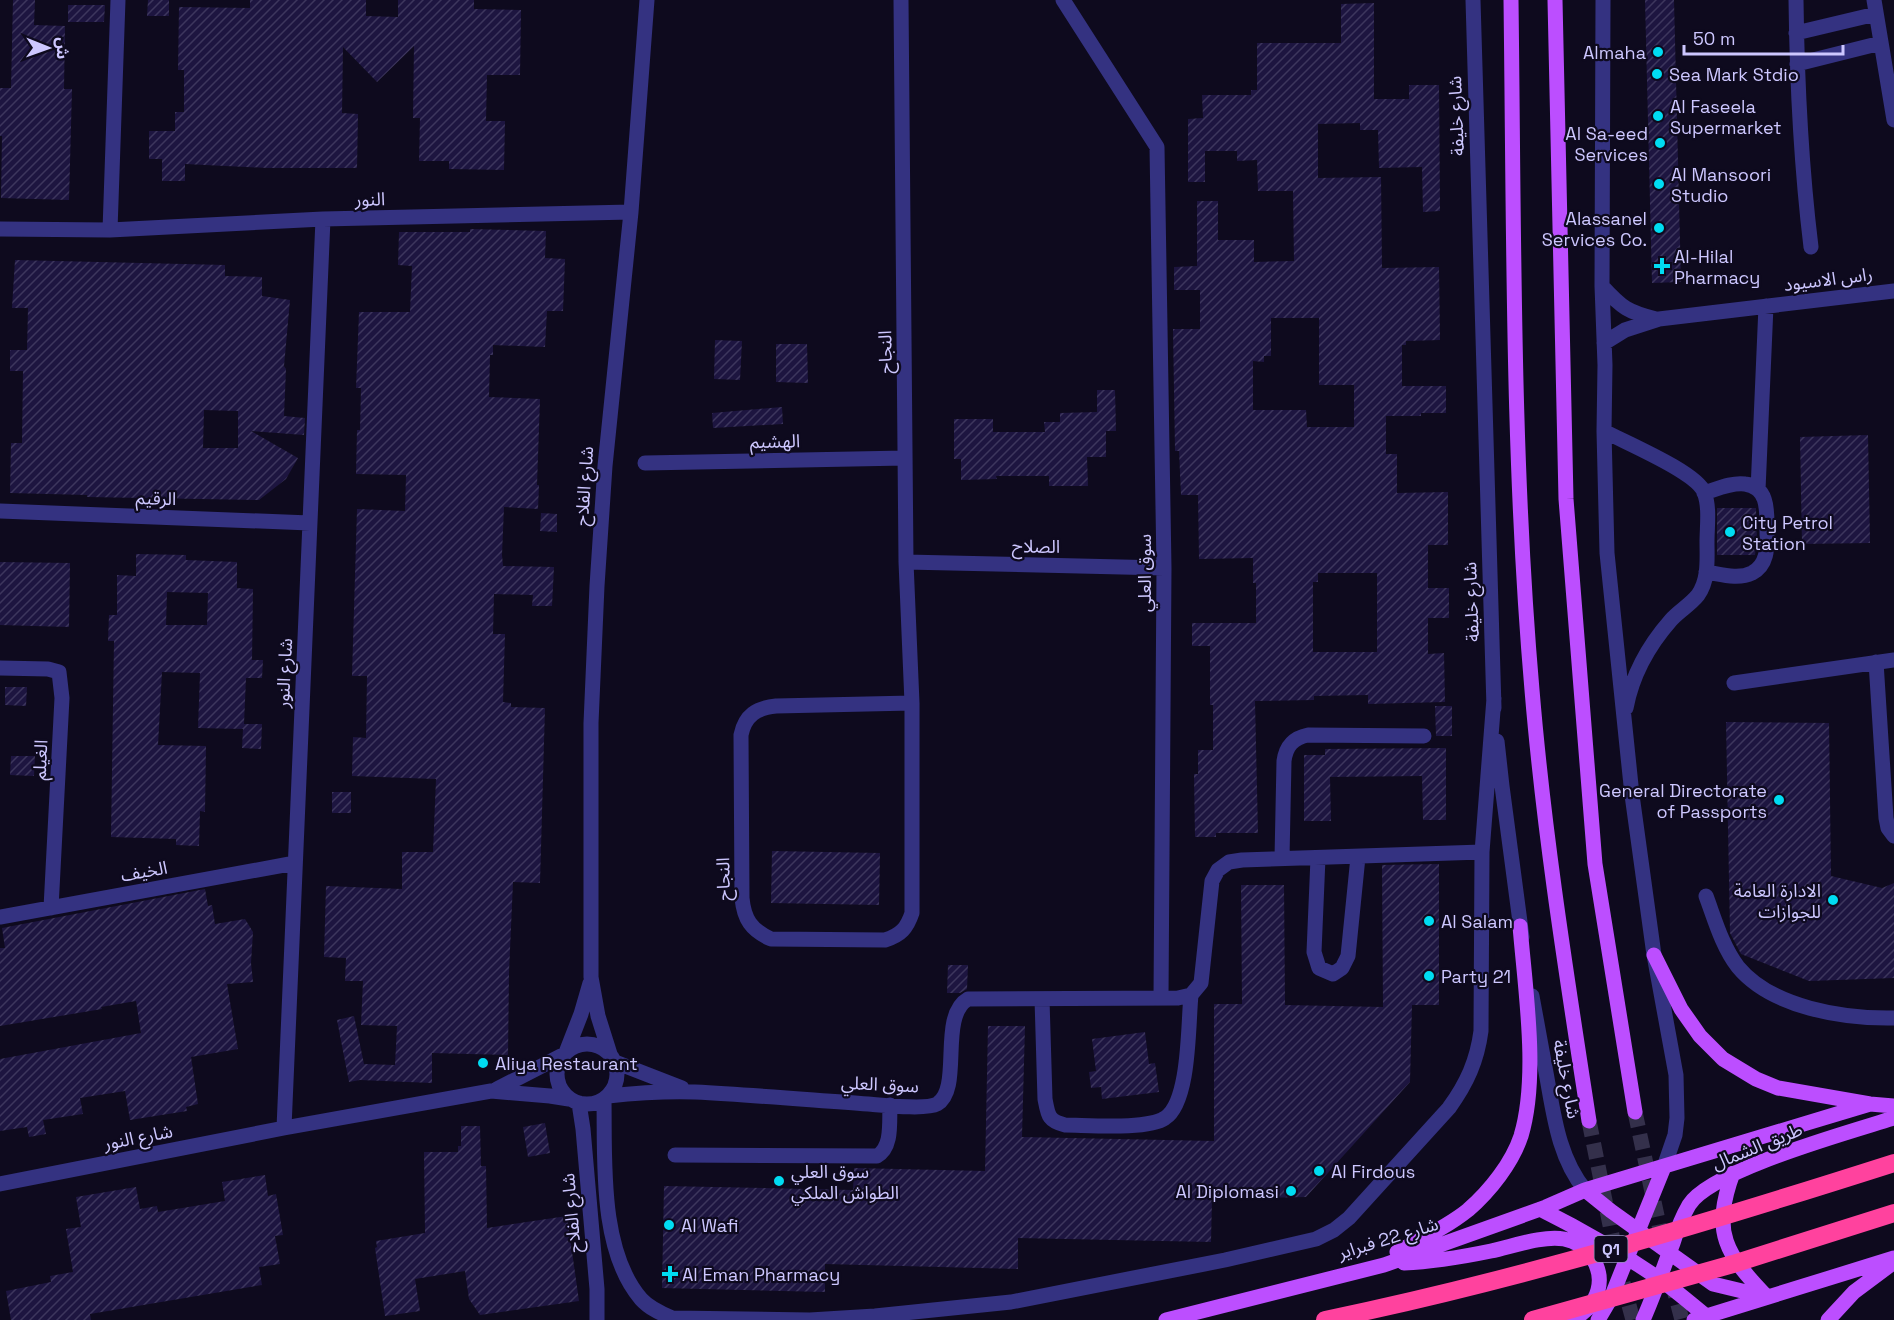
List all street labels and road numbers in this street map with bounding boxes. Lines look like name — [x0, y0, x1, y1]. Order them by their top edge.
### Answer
street label: شارع خليفة — [1443, 75, 1472, 156]
street label: النور — [354, 187, 385, 211]
street label: راس الاسيود — [1782, 262, 1874, 296]
street label: النجاح — [873, 330, 899, 374]
street label: الهشيم — [750, 429, 800, 455]
street label: شارع الفلاح — [570, 445, 601, 527]
street label: الرقيم — [135, 486, 177, 512]
street label: الصلاح — [1012, 534, 1060, 560]
street label: سوق العلي — [1133, 534, 1158, 612]
street label: شارع خليفة — [1458, 561, 1487, 642]
street label: شارع النور — [271, 637, 300, 710]
street label: الغيلم — [27, 739, 55, 781]
street label: الخيف — [119, 856, 169, 886]
street label: النجاح — [711, 857, 737, 901]
street label: شارع خليفة — [1545, 1037, 1586, 1121]
street label: سوق العلي — [840, 1070, 920, 1100]
street label: طريق الشمال — [1708, 1117, 1806, 1175]
street label: شارع النور — [100, 1119, 175, 1158]
street label: شارع الفلاح — [556, 1172, 589, 1254]
street label: شارع 22 فبراير — [1334, 1212, 1442, 1267]
road number: Q1 — [1594, 1236, 1628, 1262]

